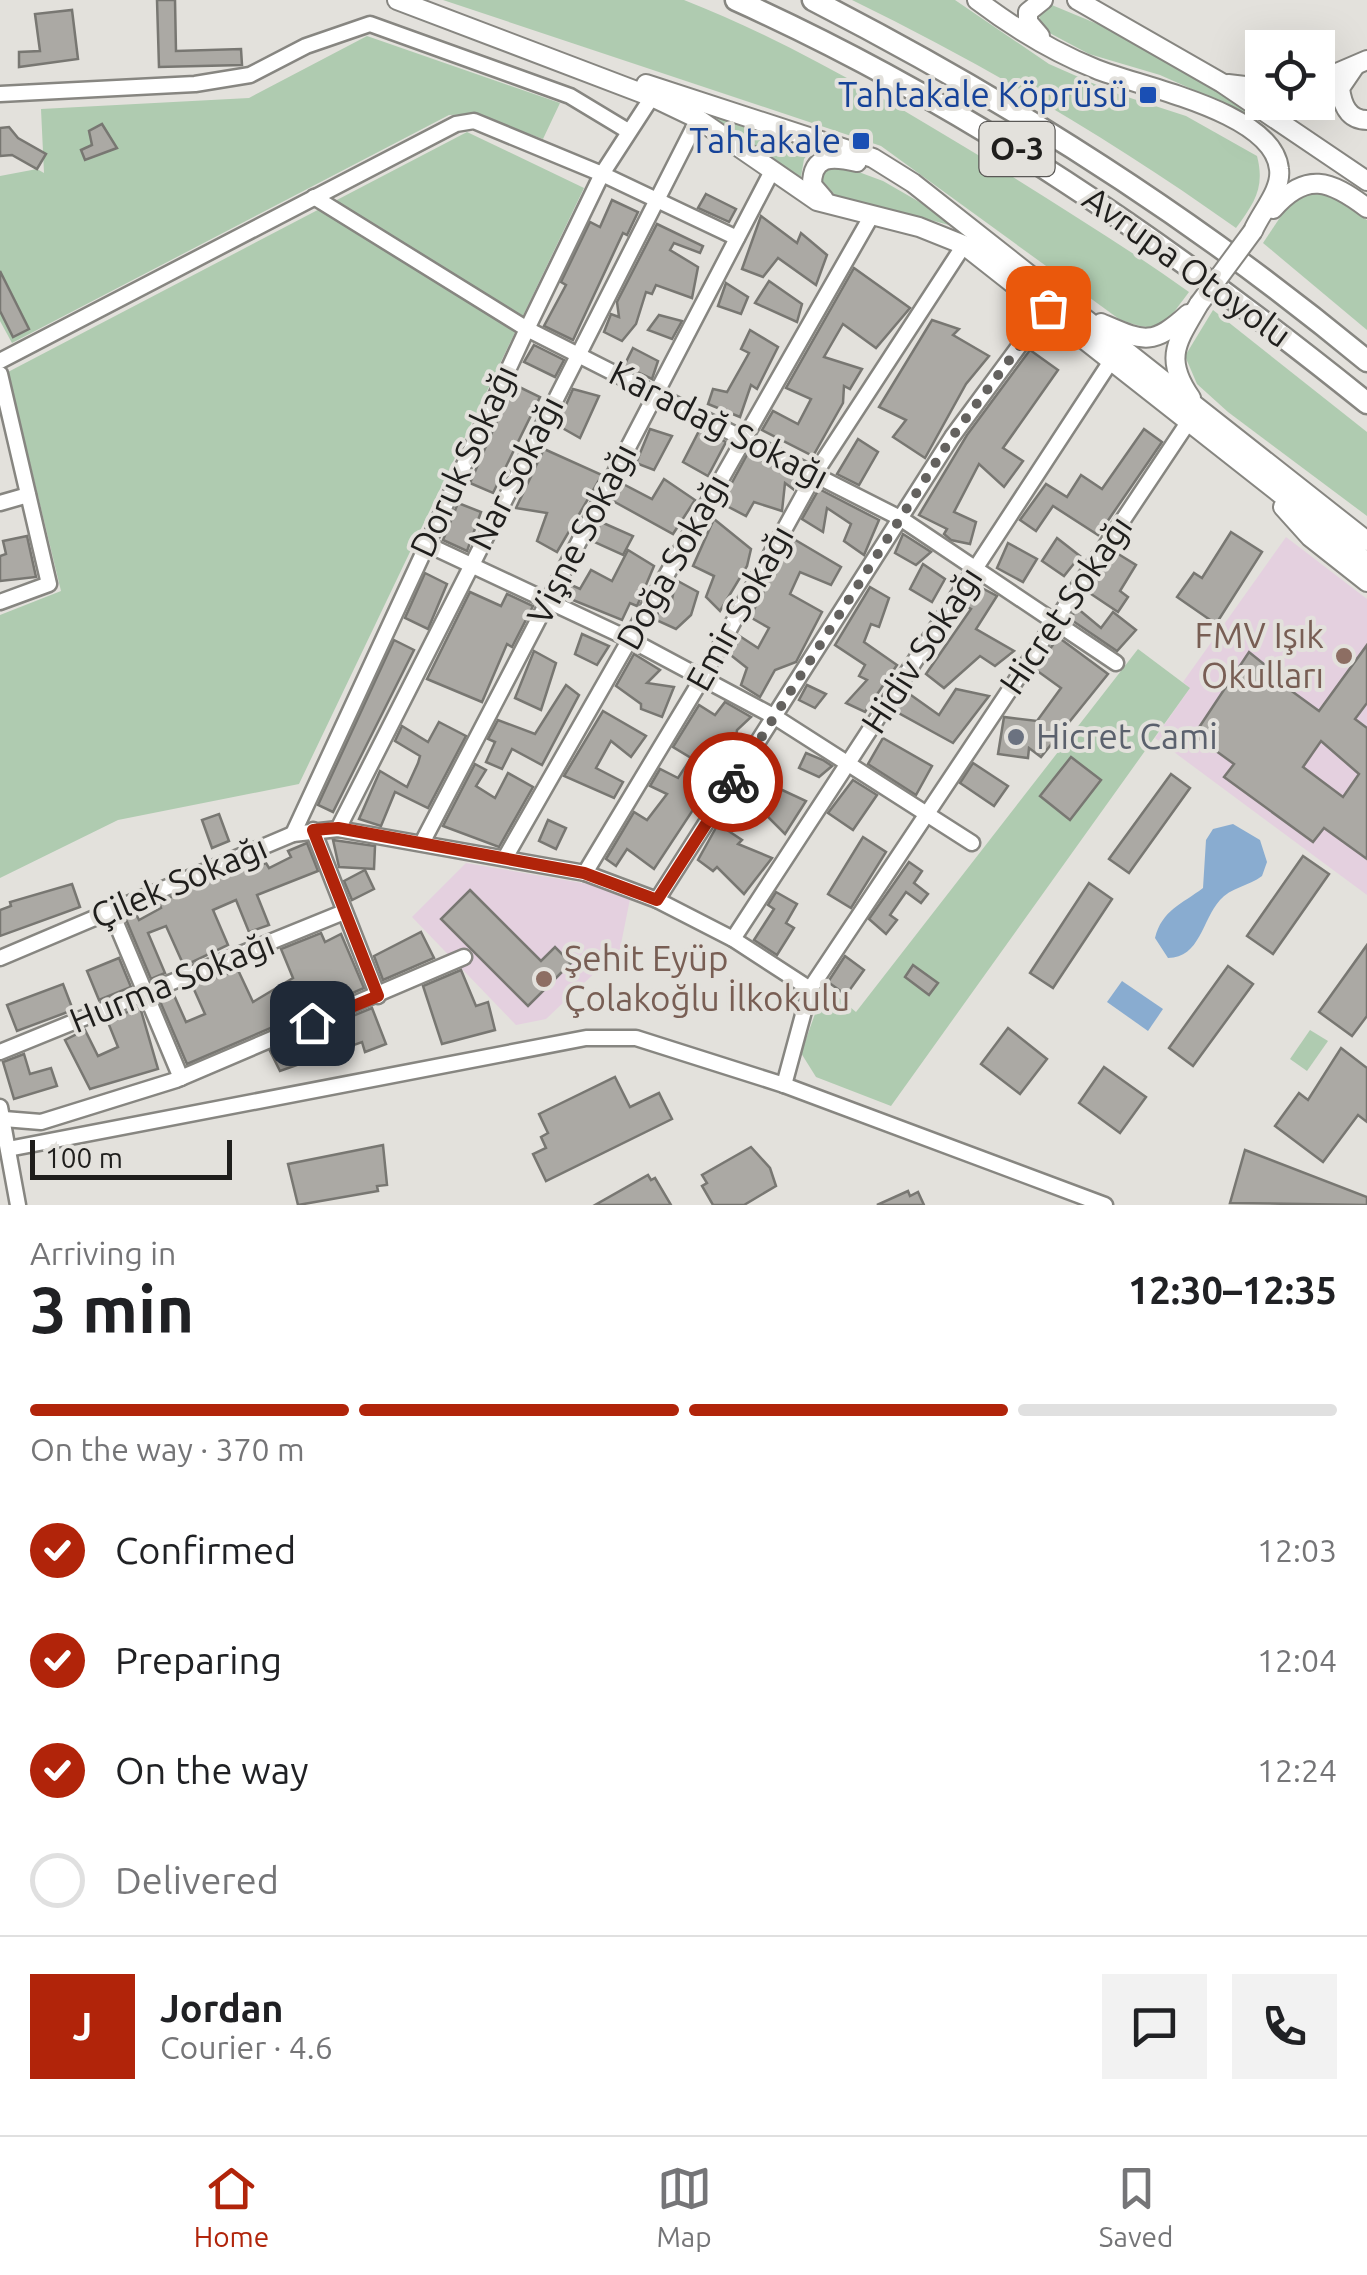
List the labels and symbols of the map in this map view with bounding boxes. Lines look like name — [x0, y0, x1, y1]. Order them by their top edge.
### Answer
place label: Tahtakale Köprüsü — [838, 74, 1128, 114]
marker: Tahtakale Köprüsü — [1137, 84, 1159, 106]
place label: Tahtakale — [689, 120, 841, 160]
road number: O-3 — [980, 122, 1054, 176]
marker: Tahtakale — [850, 130, 872, 152]
street label: Avrupa Otoyolu — [1076, 177, 1299, 355]
pin — [1006, 266, 1091, 351]
street label: Karadağ Sokağı — [603, 352, 836, 496]
street label: Doruk Sokağı — [401, 358, 525, 563]
street label: Nar Sokağı — [459, 389, 571, 556]
street label: Vişne Sokağı — [518, 437, 644, 631]
street label: Doğa Sokağı — [608, 467, 737, 656]
street label: Hicret Sokağı — [991, 508, 1140, 701]
street label: Emir Sokağı — [677, 518, 801, 697]
street label: Hidiv Sokağı — [853, 559, 990, 740]
place label: FMV Işık Okulları — [1195, 615, 1324, 695]
marker: FMV Işık Okulları — [1333, 645, 1355, 667]
place label: Hicret Cami — [1036, 716, 1218, 756]
marker: Hicret Cami — [1005, 726, 1027, 748]
courier — [683, 732, 783, 832]
street label: Çilek Sokağı — [85, 826, 273, 936]
street label: Hurma Sokağı — [64, 922, 280, 1040]
place label: Şehit Eyüp Çolakoğlu İlkokulu — [564, 938, 850, 1018]
marker: Şehit Eyüp Çolakoğlu İlkokulu — [533, 968, 555, 990]
pin — [270, 981, 355, 1066]
scale bar — [30, 1135, 232, 1180]

